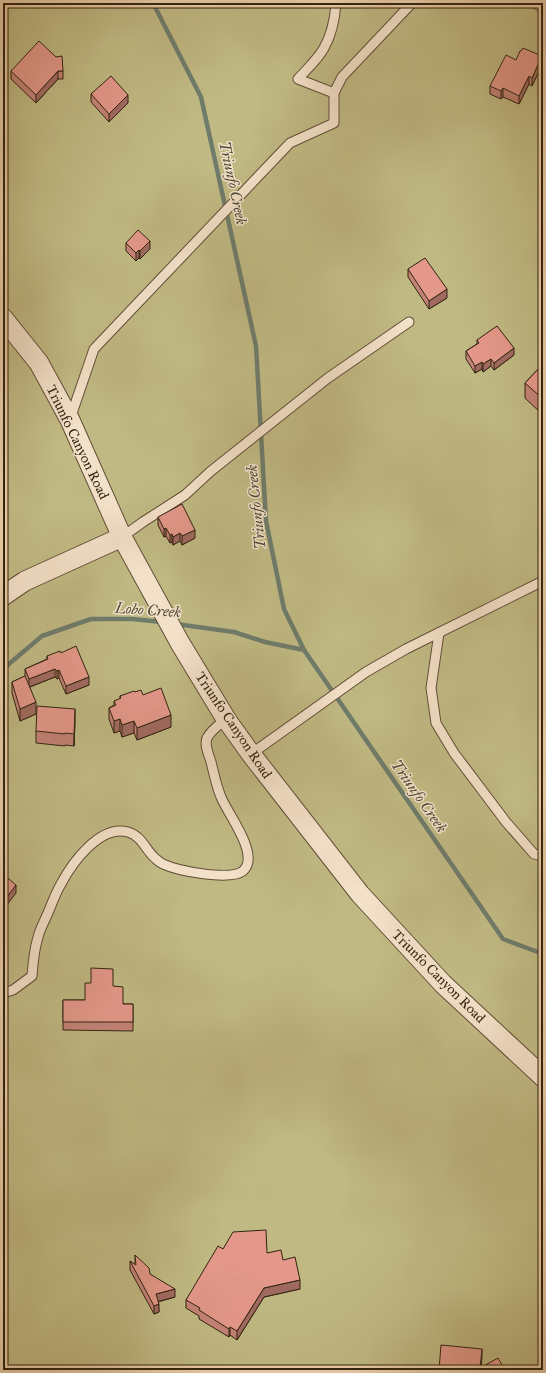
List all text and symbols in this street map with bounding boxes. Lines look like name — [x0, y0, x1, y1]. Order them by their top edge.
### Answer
water label: Triunfo Creek — [215, 140, 251, 227]
street label: Triunfo Canyon Road — [43, 382, 113, 502]
water label: Triunfo Creek — [243, 464, 269, 550]
water label: Lobo Creek — [114, 599, 182, 621]
street label: Triunfo Canyon Road — [192, 669, 276, 782]
water label: Triunfo Creek — [387, 756, 451, 836]
street label: Triunfo Canyon Road — [388, 926, 489, 1027]

